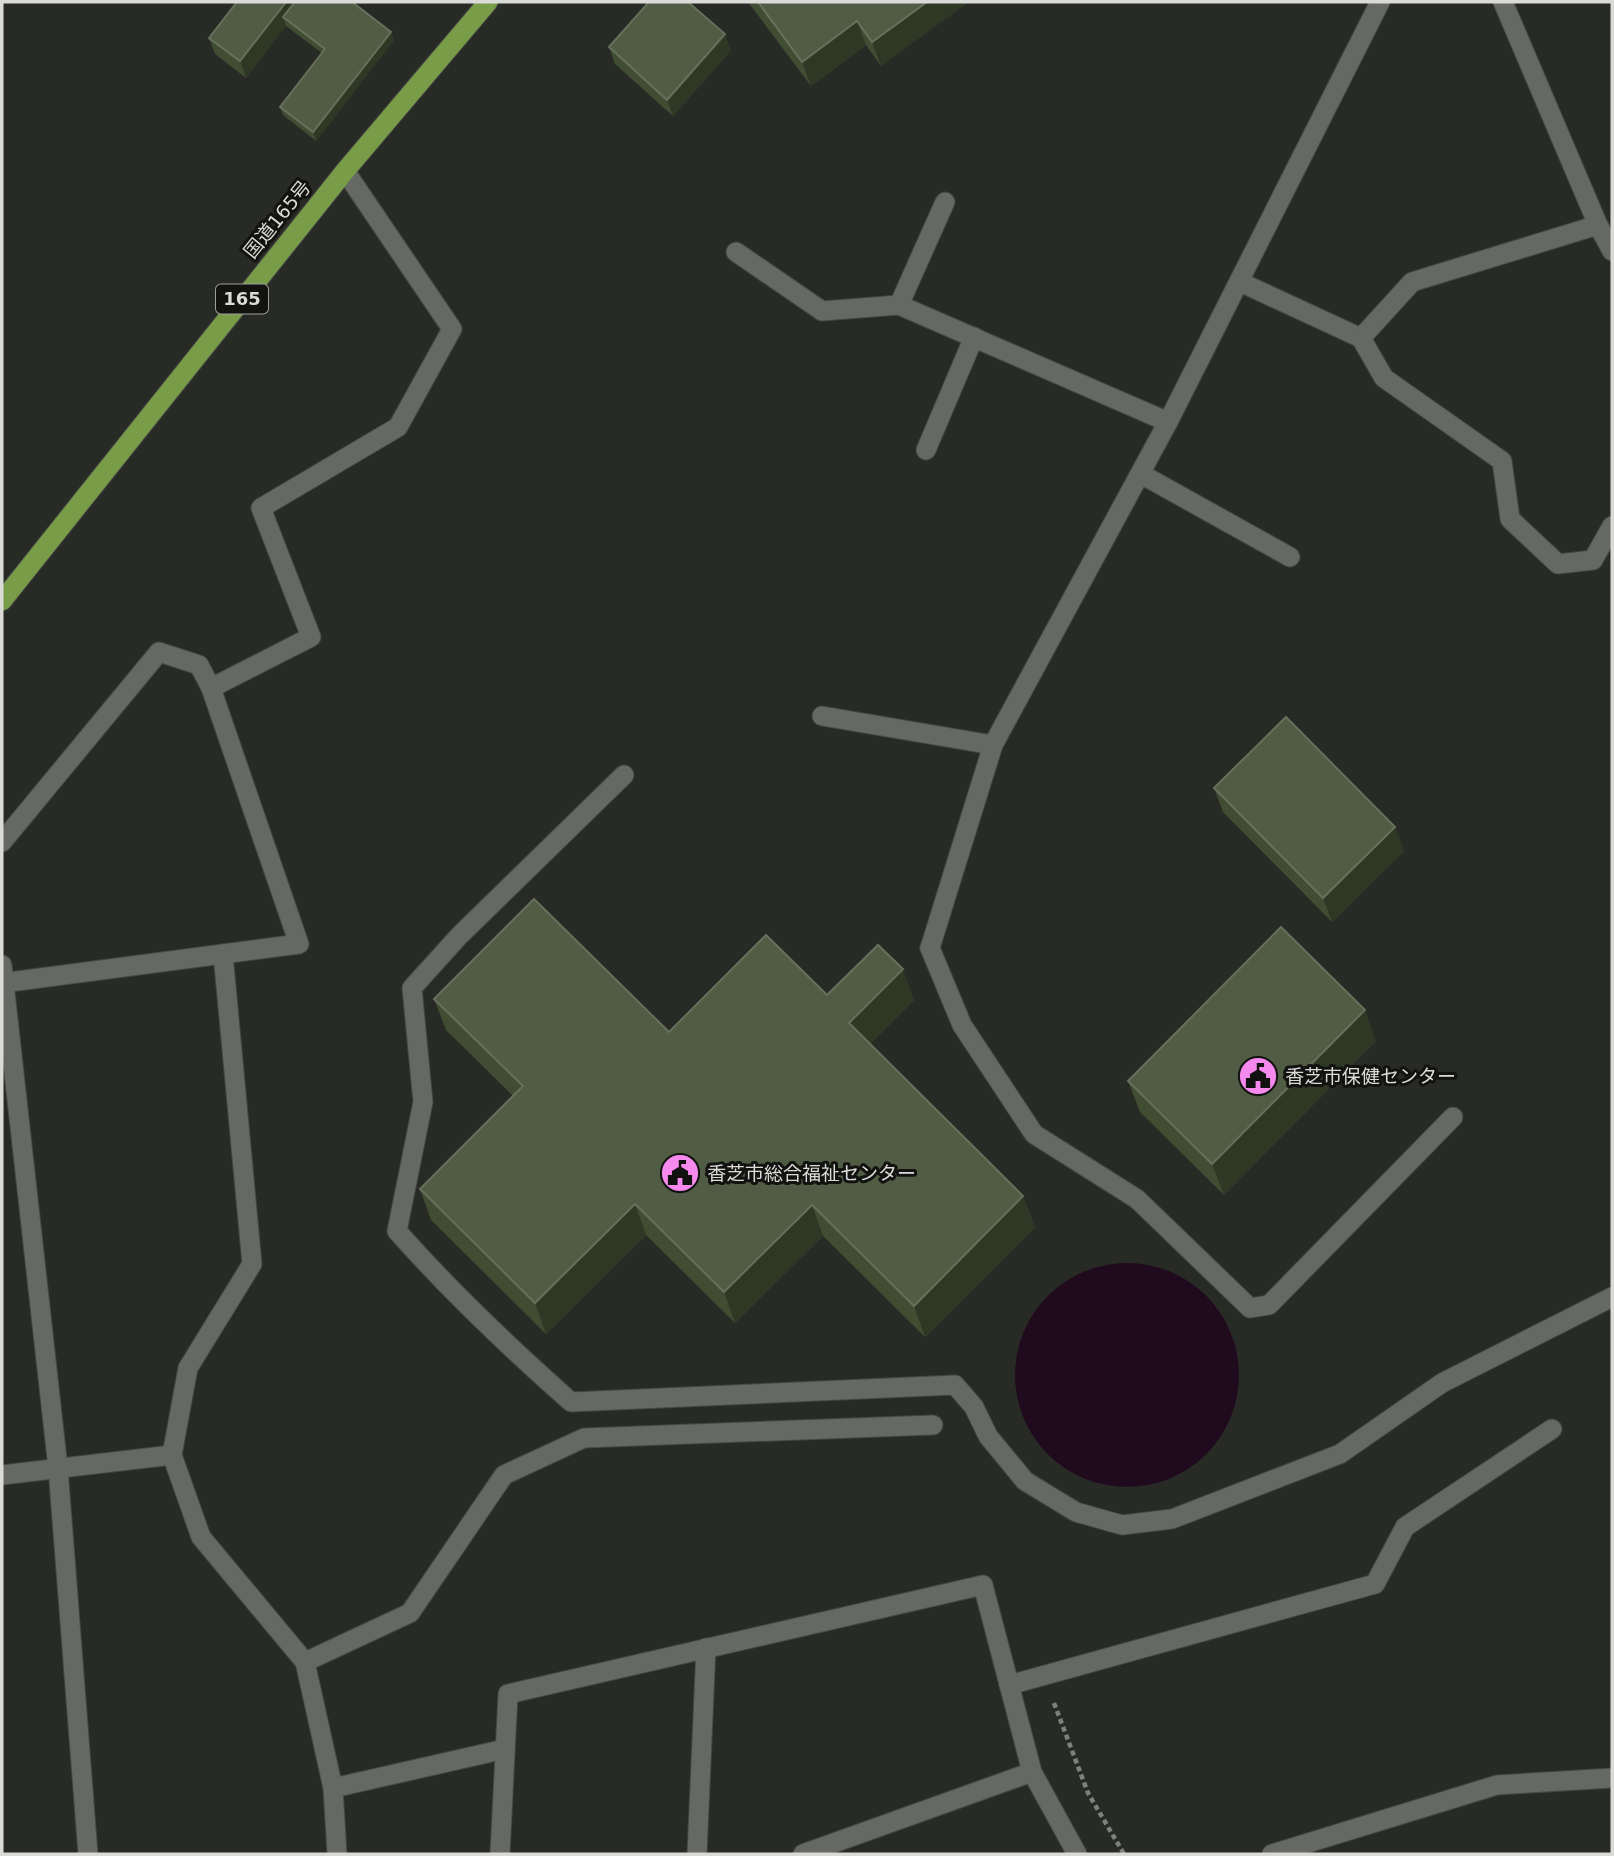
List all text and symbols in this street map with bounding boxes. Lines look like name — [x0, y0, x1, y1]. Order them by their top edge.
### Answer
street label: 国道165号 — [239, 176, 315, 262]
road number: 165 — [216, 284, 268, 314]
public building icon: 香芝市保健センター — [1237, 1055, 1279, 1097]
place label: 香芝市保健センター — [1285, 1065, 1456, 1087]
public building icon: 香芝市総合福祉センター — [659, 1152, 701, 1194]
place label: 香芝市総合福祉センター — [707, 1162, 916, 1184]

